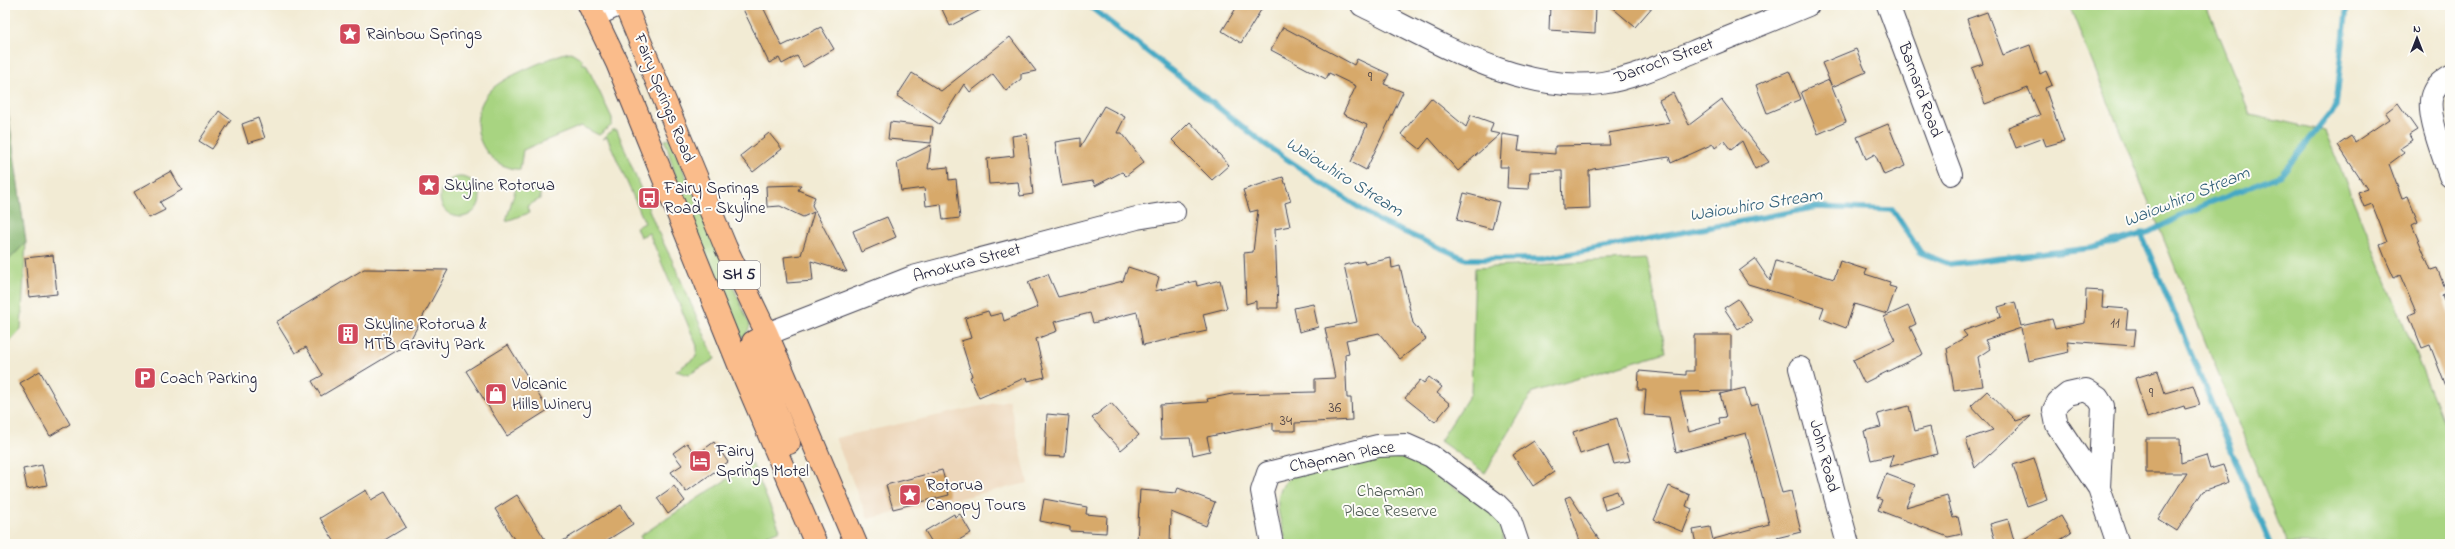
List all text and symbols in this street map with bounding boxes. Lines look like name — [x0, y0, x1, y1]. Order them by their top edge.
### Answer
north arrow — [2397, 18, 2437, 58]
place icon: Rainbow Springs — [337, 21, 363, 47]
text: N — [2413, 21, 2421, 37]
place label: Rainbow Springs — [366, 22, 482, 49]
street label: Fairy Springs Road — [625, 29, 701, 167]
street label: Darroch Street — [1610, 31, 1717, 91]
street label: Barnard Road — [1891, 38, 1949, 141]
house number: 9 — [1368, 66, 1373, 88]
water label: Waiowhiro Stream — [1280, 131, 1409, 225]
water label: Waiowhiro Stream — [2120, 160, 2255, 235]
place icon: Skyline Rotorua — [416, 172, 442, 198]
place label: Skyline Rotorua — [444, 173, 555, 199]
place label: Fairy Springs Road - Skyline — [663, 176, 766, 222]
water label: Waiowhiro Stream — [1688, 183, 1825, 229]
bus stop icon: Fairy Springs Road - Skyline — [636, 185, 662, 211]
street label: Amokura Street — [910, 237, 1024, 289]
road number: SH 5 — [718, 261, 760, 289]
place label: Skyline Rotorua & MTB Gravity Park — [364, 312, 487, 358]
house number: 11 — [2110, 312, 2120, 334]
building icon: Skyline Rotorua & MTB Gravity Park — [335, 321, 361, 347]
parking icon: Coach Parking — [132, 365, 158, 391]
place label: Coach Parking — [160, 366, 257, 393]
place label: Volcanic Hills Winery — [511, 372, 591, 418]
shop icon: Volcanic Hills Winery — [483, 381, 509, 407]
house number: 9 — [2149, 382, 2154, 404]
house number: 36 — [1329, 397, 1342, 419]
house number: 34 — [1280, 410, 1292, 432]
street label: John Road — [1802, 417, 1846, 496]
street label: Chapman Place — [1287, 434, 1397, 479]
place label: Fairy Springs Motel — [715, 439, 809, 486]
hotel icon: Fairy Springs Motel — [687, 448, 713, 474]
place label: Rotorua Canopy Tours — [926, 473, 1026, 519]
park label: Chapman Place Reserve — [1343, 479, 1437, 524]
place icon: Rotorua Canopy Tours — [897, 482, 923, 508]

